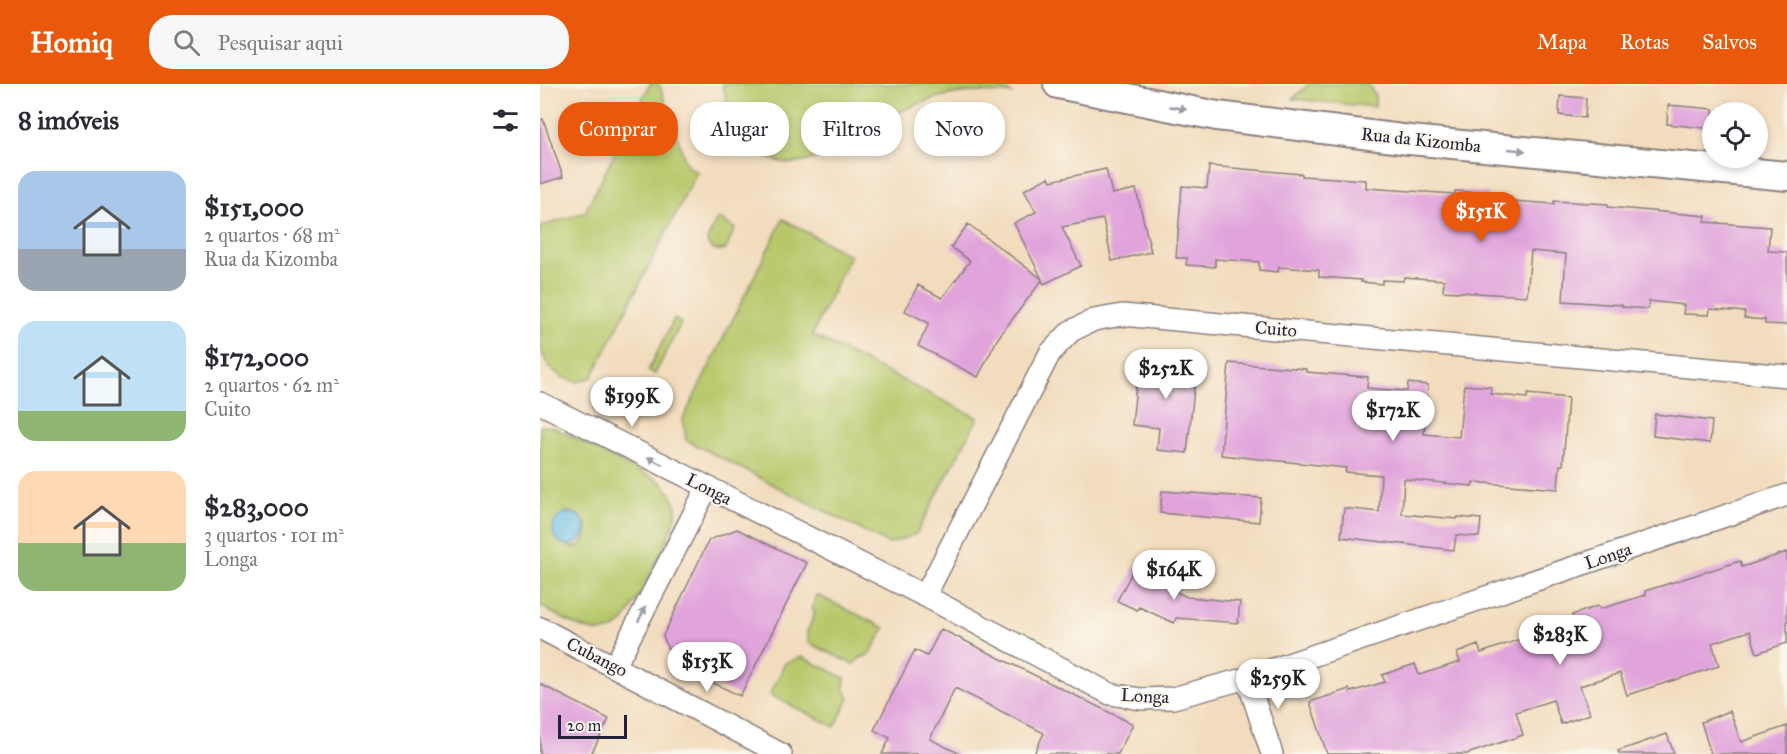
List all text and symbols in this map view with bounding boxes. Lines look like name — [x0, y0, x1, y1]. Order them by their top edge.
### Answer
search box — [149, 15, 569, 69]
text: Homiq — [30, 25, 113, 60]
icon: search — [170, 26, 203, 59]
text: Pesquisar aqui — [218, 29, 343, 56]
text: Mapa — [1537, 29, 1587, 55]
text: Rotas — [1620, 29, 1669, 55]
text: Salvos — [1702, 29, 1757, 55]
chip: Comprar — [558, 102, 678, 156]
chip: Alugar — [690, 102, 789, 156]
chip: Filtros — [801, 102, 902, 156]
chip: Novo — [914, 102, 1005, 156]
map controls — [1702, 102, 1768, 168]
button: locate — [1702, 102, 1768, 168]
text: 8 imóveis — [18, 104, 119, 136]
icon: filters — [489, 104, 522, 137]
one-way arrow — [1168, 104, 1187, 113]
street label: Rua da Kizomba — [1360, 123, 1483, 157]
one-way arrow — [1507, 145, 1526, 155]
text: $151,000 — [204, 191, 304, 223]
pin: $151K — [1439, 192, 1523, 243]
icon: home — [66, 195, 138, 267]
text: $151K — [1455, 199, 1507, 223]
text: 2 quartos · 68 m² — [204, 223, 340, 247]
text: Rua da Kizomba — [204, 247, 338, 271]
street label: Cuito — [1254, 316, 1298, 342]
text: $172,000 — [204, 341, 309, 373]
icon: home — [66, 345, 138, 417]
pin: $252K — [1124, 349, 1208, 400]
text: $252K — [1138, 356, 1194, 380]
text: 2 quartos · 62 m² — [204, 373, 339, 397]
pin: $199K — [590, 377, 674, 428]
text: $199K — [604, 384, 660, 408]
pin: $172K — [1351, 391, 1435, 442]
text: Cuito — [204, 397, 251, 421]
text: $172K — [1366, 398, 1420, 422]
one-way arrow — [646, 457, 663, 466]
street label: Longa — [682, 468, 736, 511]
text: $283,000 — [204, 491, 309, 523]
icon: home — [66, 495, 138, 567]
text: 3 quartos · 101 m² — [204, 523, 344, 547]
street label: Longa — [1582, 538, 1635, 575]
text: Longa — [204, 547, 258, 571]
pin: $164K — [1132, 550, 1216, 601]
text: $164K — [1146, 557, 1202, 581]
one-way arrow — [637, 605, 647, 622]
pin: $283K — [1518, 615, 1602, 666]
text: $283K — [1533, 622, 1587, 646]
street label: Cubango — [562, 632, 631, 683]
pin: $153K — [665, 642, 749, 693]
text: $153K — [681, 649, 733, 673]
pin: $259K — [1236, 659, 1320, 710]
text: $259K — [1250, 666, 1306, 690]
street label: Longa — [1120, 684, 1170, 709]
scale bar — [558, 712, 627, 740]
text: 20 m — [567, 716, 601, 735]

